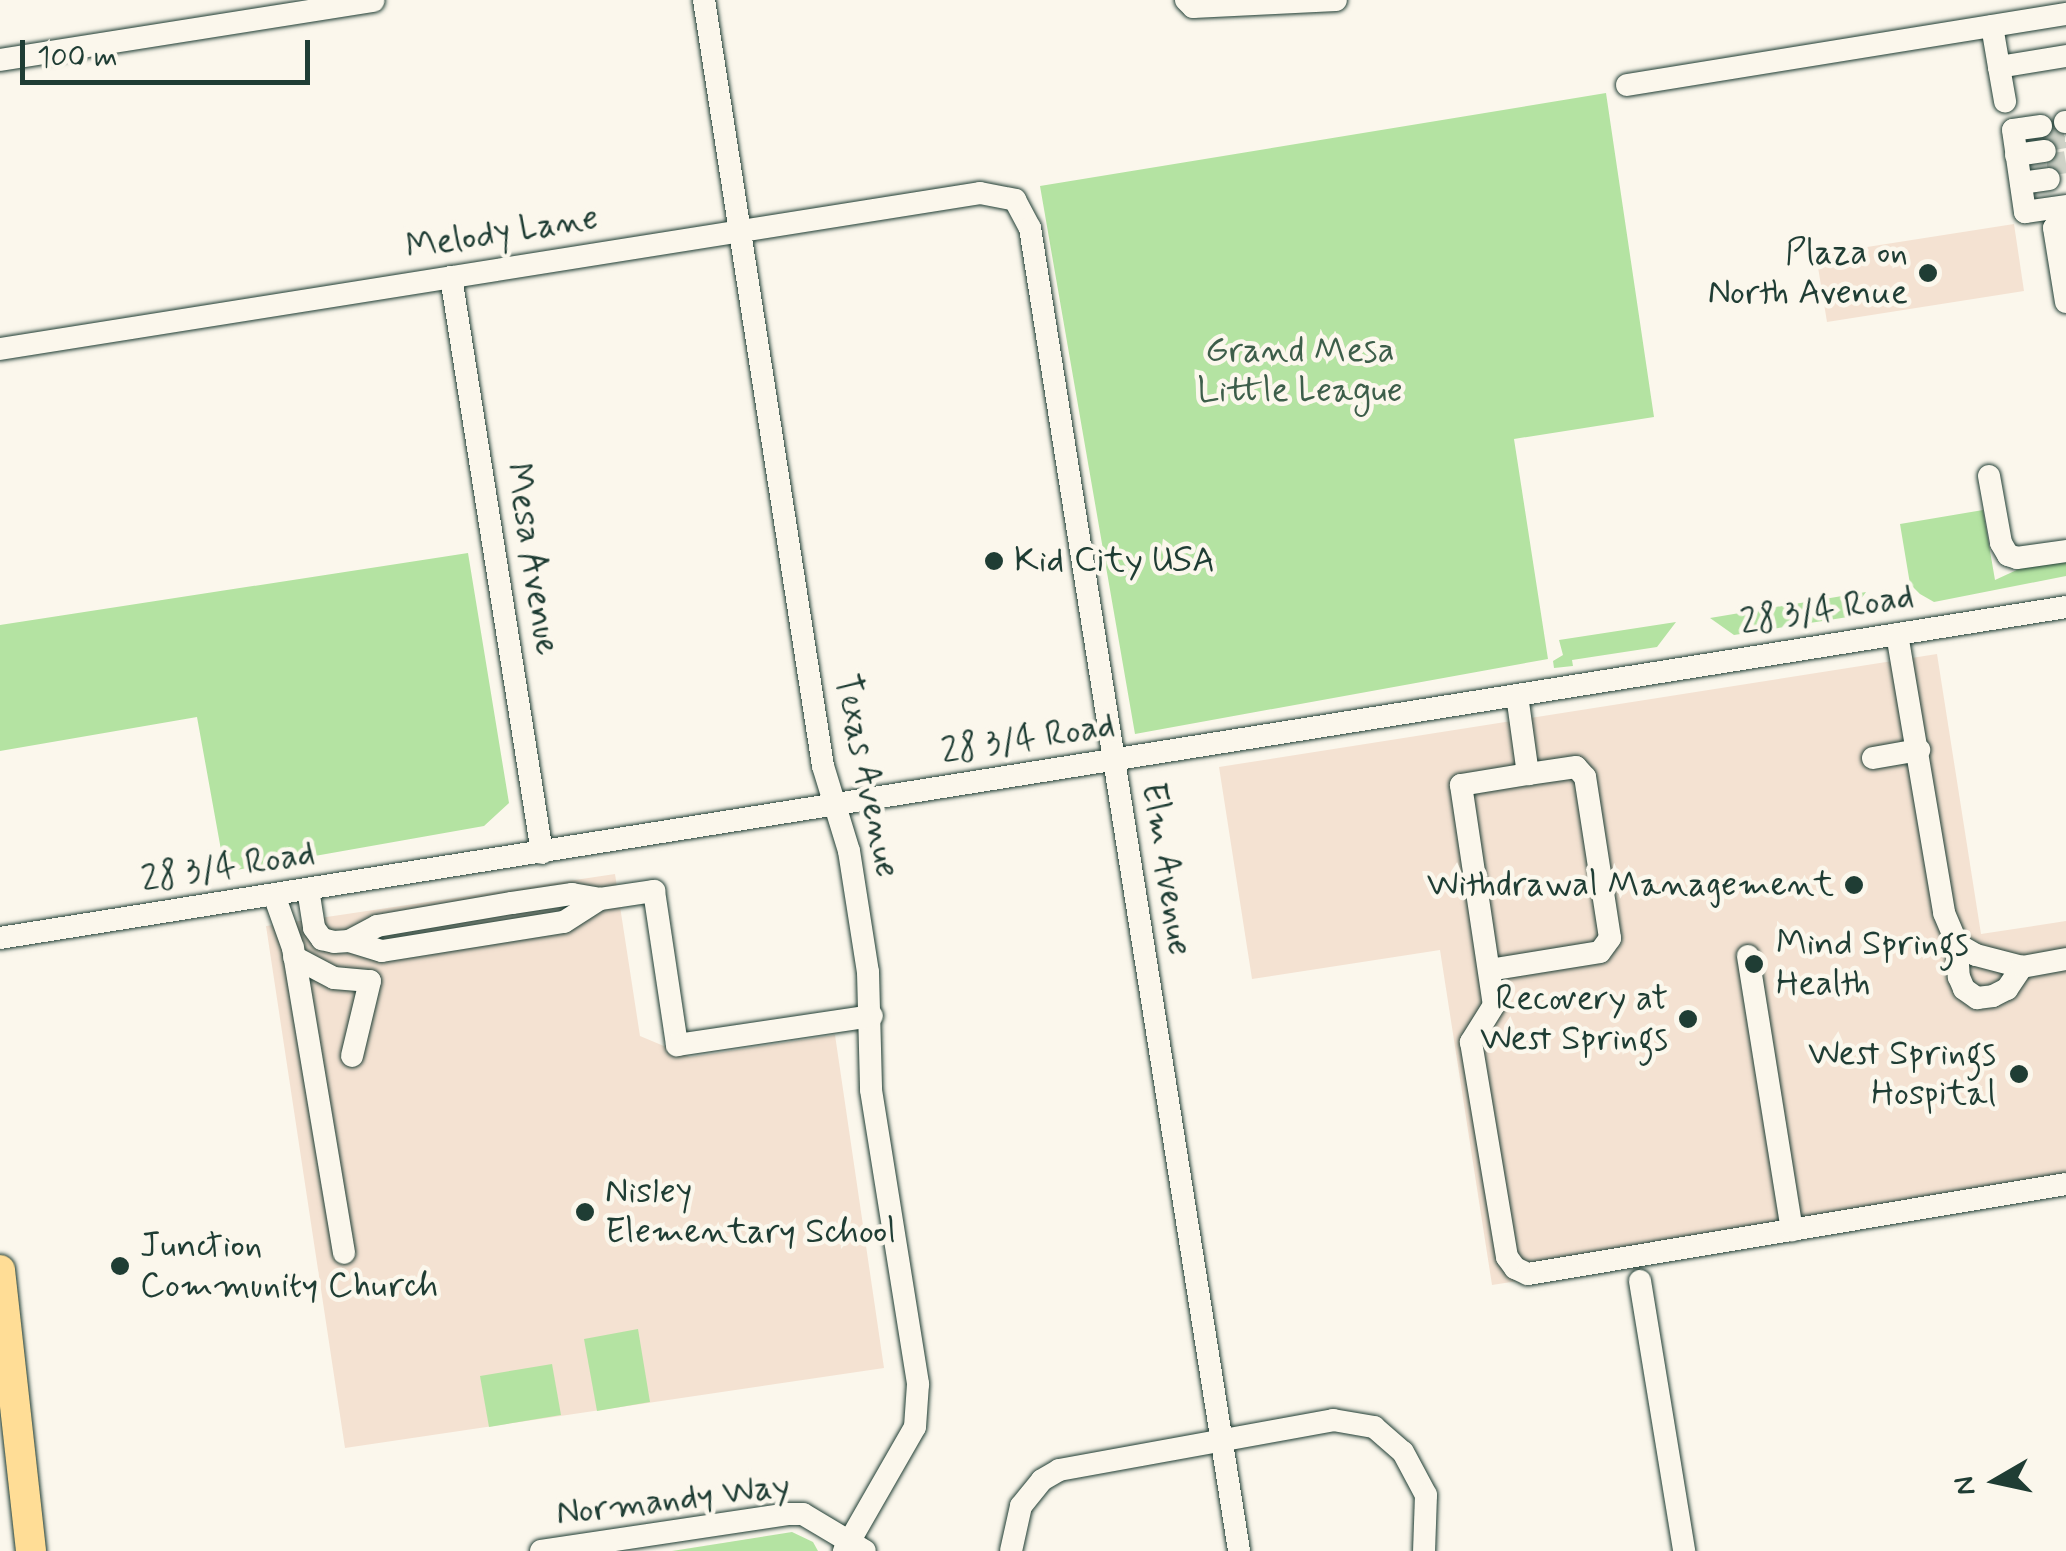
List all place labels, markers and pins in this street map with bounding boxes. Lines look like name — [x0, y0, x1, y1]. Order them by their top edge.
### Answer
place label: Plaza on North Avenue — [1708, 232, 1908, 314]
marker: Plaza on North Avenue — [1917, 262, 1939, 284]
place label: Kid City USA — [1014, 540, 1209, 582]
marker: Kid City USA — [983, 550, 1005, 572]
place label: Withdrawal Management — [1453, 864, 1834, 906]
marker: Withdrawal Management — [1843, 874, 1865, 896]
place label: Mind Springs Health — [1776, 923, 1969, 1005]
marker: Mind Springs Health — [1741, 951, 1767, 977]
place label: Recovery at West Springs — [1480, 978, 1668, 1060]
marker: Recovery at West Springs — [1677, 1008, 1699, 1030]
place label: West Springs Hospital — [1808, 1033, 1996, 1115]
marker: West Springs Hospital — [2006, 1061, 2032, 1087]
place label: Nisley Elementary School — [605, 1171, 896, 1253]
marker: Nisley Elementary School — [574, 1201, 596, 1223]
place label: Junction Community Church — [140, 1225, 438, 1307]
marker: Junction Community Church — [109, 1255, 131, 1277]

